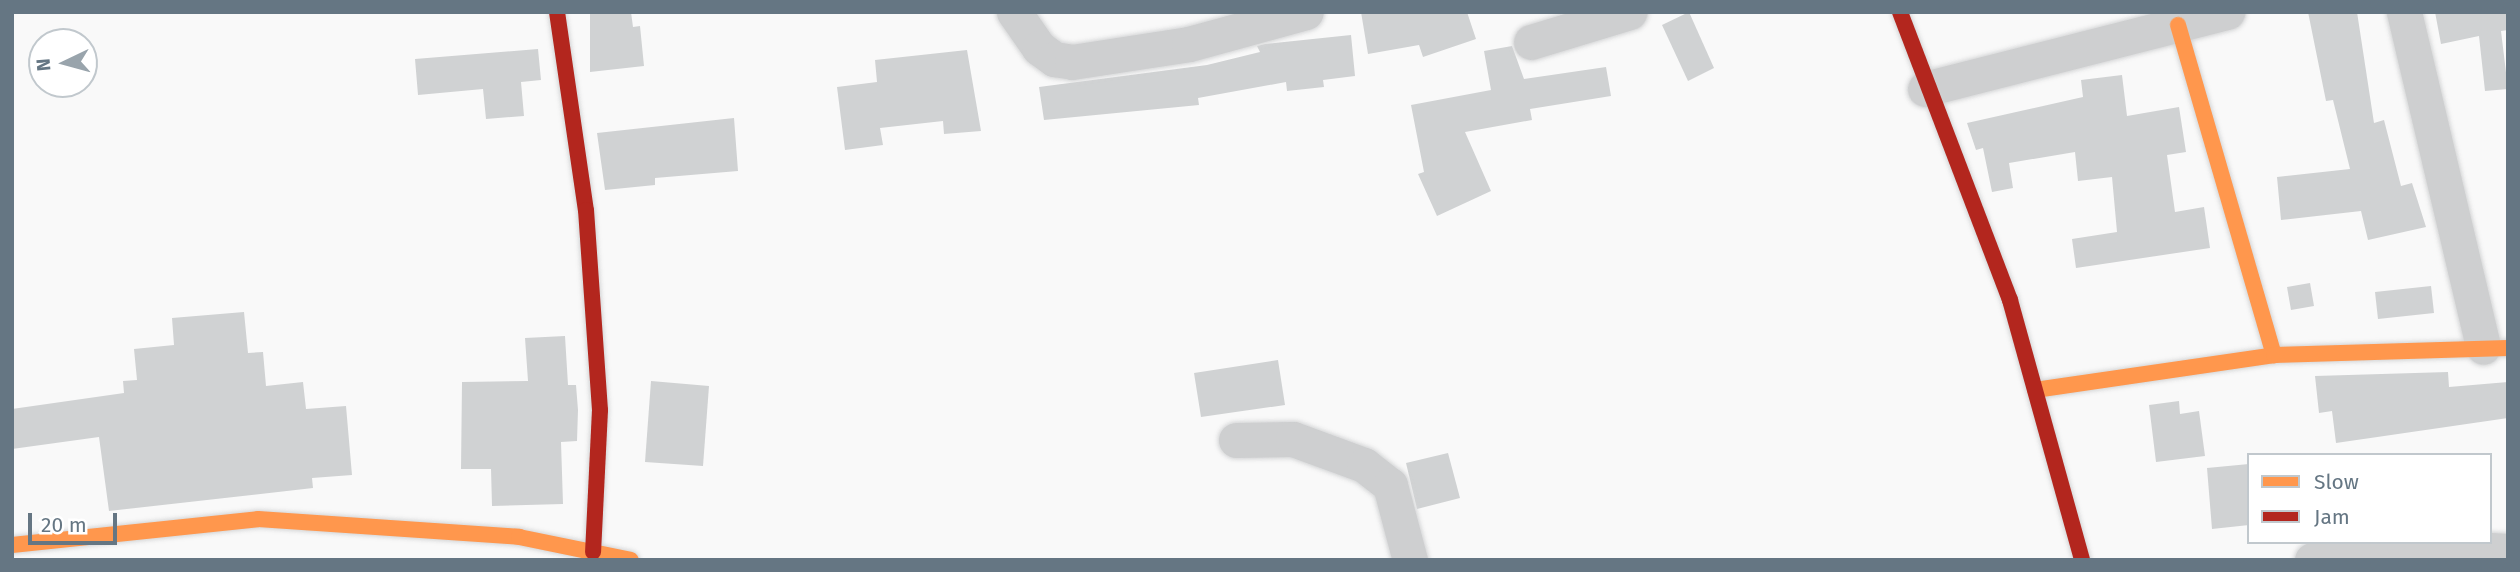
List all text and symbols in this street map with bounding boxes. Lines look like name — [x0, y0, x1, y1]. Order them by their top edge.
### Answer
north arrow — [28, 28, 98, 98]
text: N — [32, 57, 56, 72]
legend — [2247, 453, 2492, 544]
text: Slow — [2314, 469, 2359, 495]
scale bar — [32, 498, 121, 542]
text: Jam — [2314, 504, 2350, 530]
text: 20 m — [41, 512, 87, 538]

